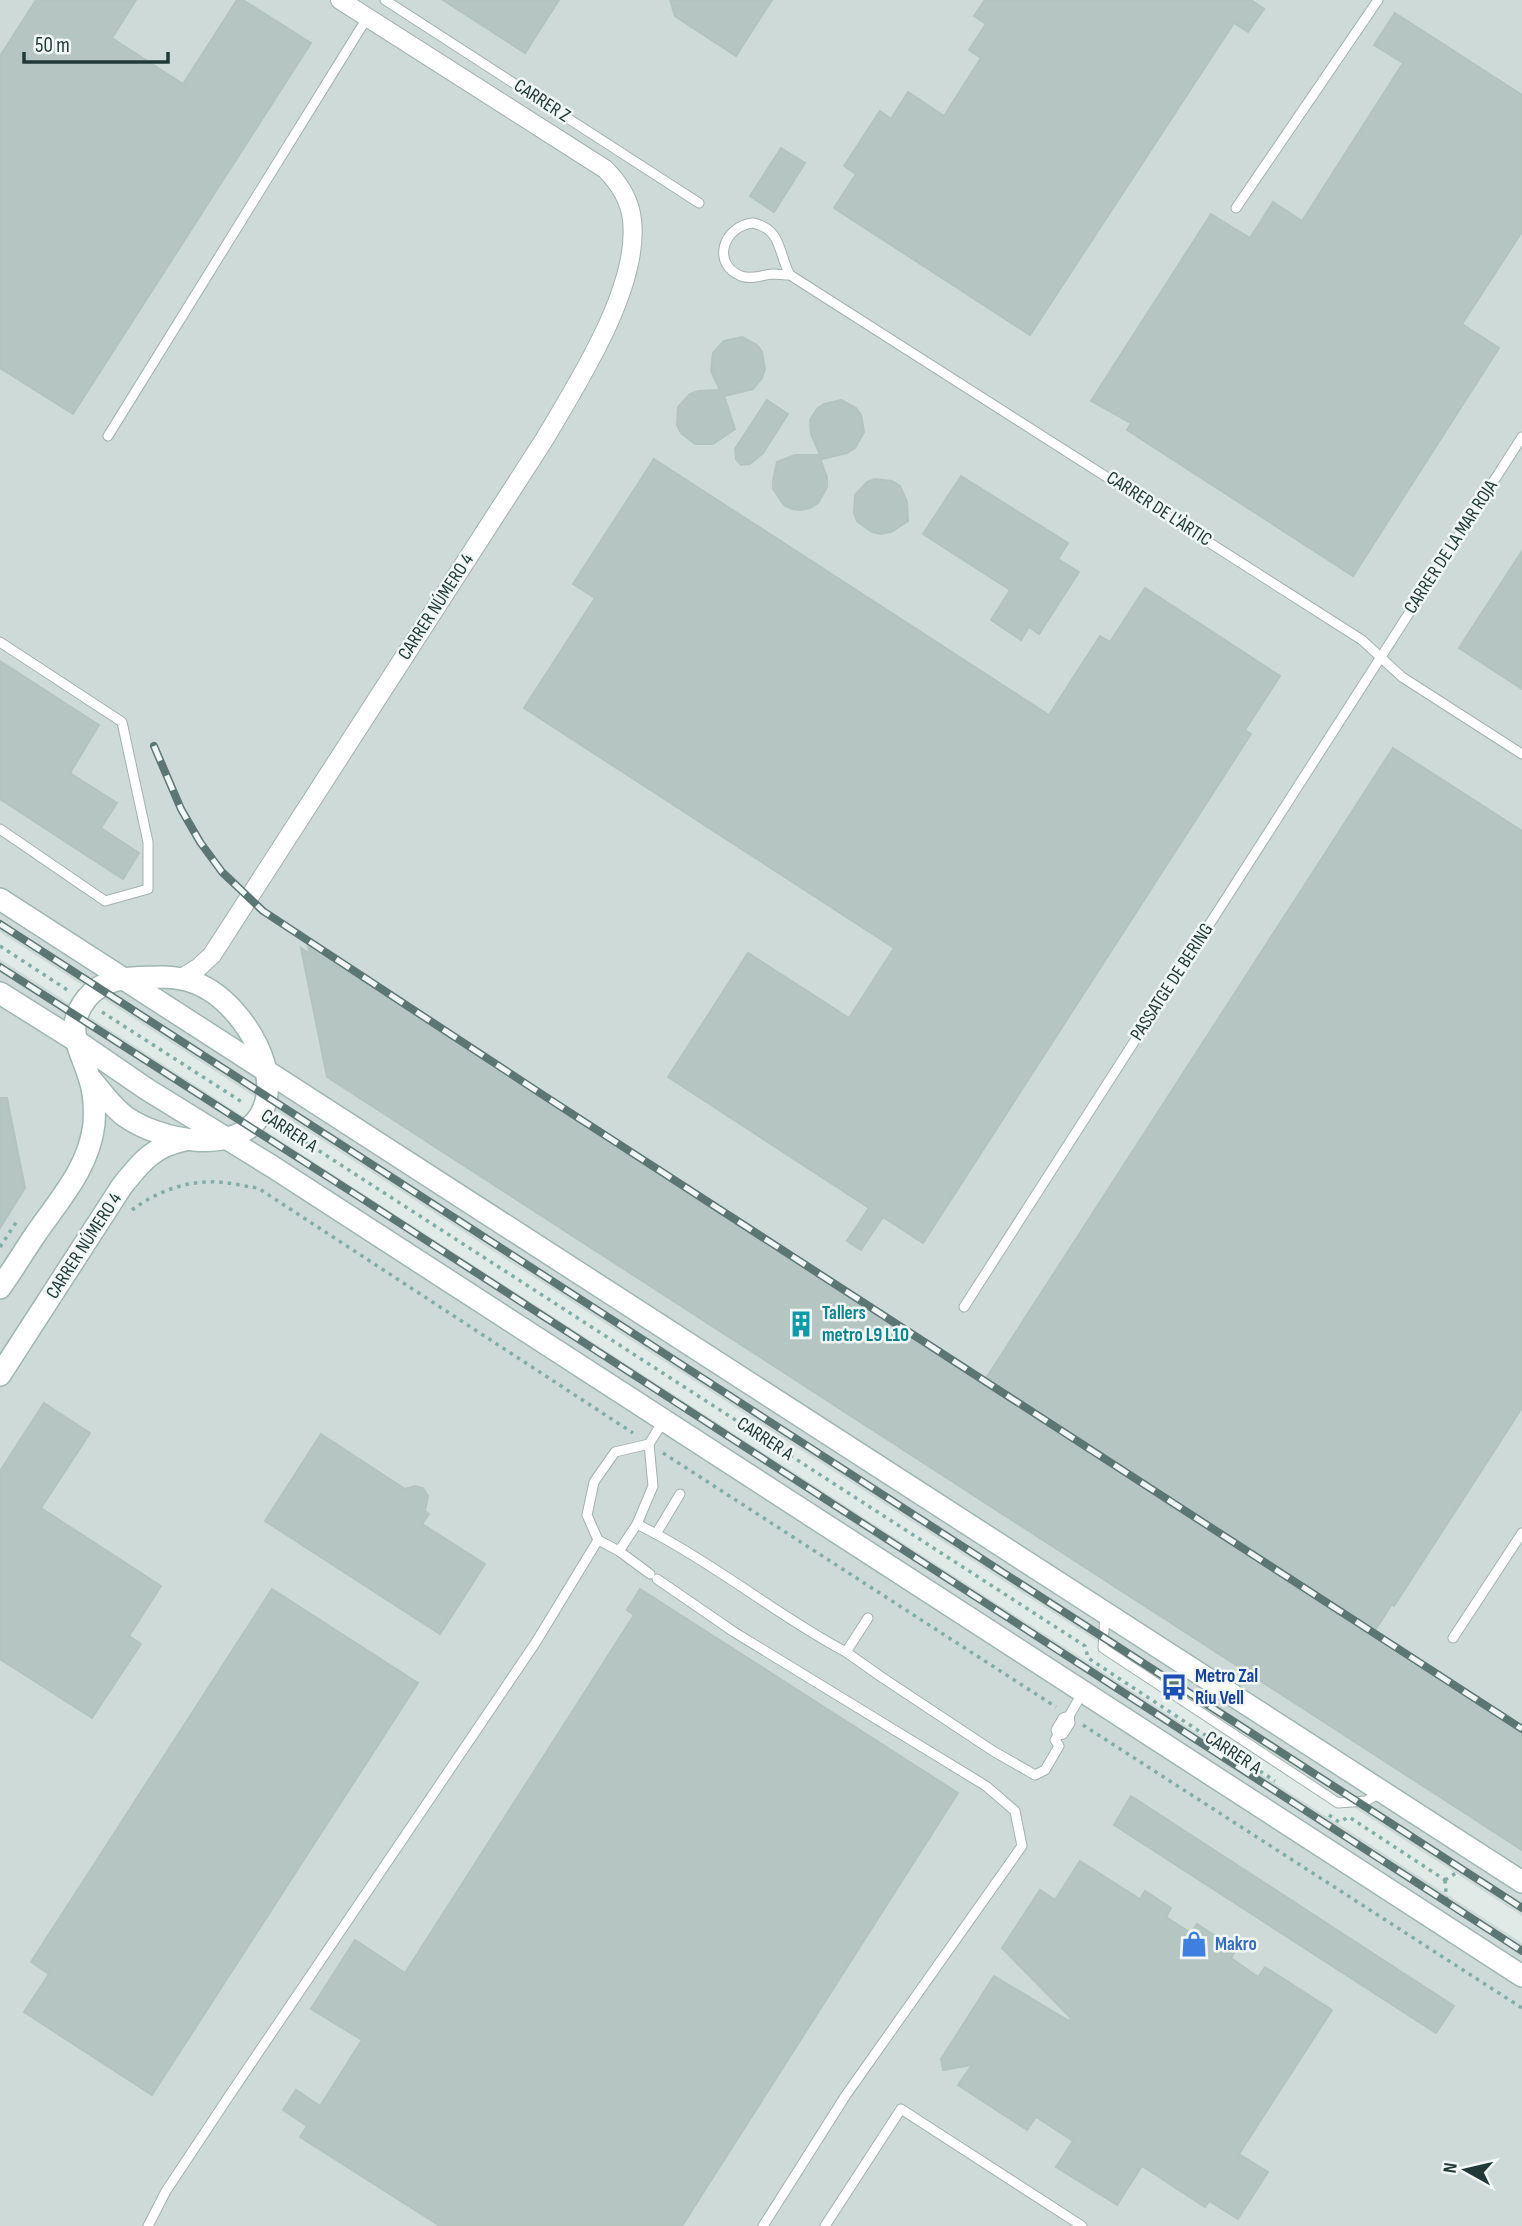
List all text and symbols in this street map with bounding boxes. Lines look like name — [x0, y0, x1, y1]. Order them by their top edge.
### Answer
scale bar — [24, 21, 168, 65]
text: 50 m — [35, 33, 70, 58]
street label: CARRER Z — [510, 74, 575, 128]
street label: CARRER DE L'ÀRTIC — [1102, 466, 1216, 552]
street label: CARRER DE LA MAR ROJA — [1399, 475, 1503, 618]
street label: CARRER NÚMERO 4 — [393, 550, 479, 664]
street label: PASSATGE DE BERING — [1126, 919, 1218, 1045]
street label: CARRER A — [256, 1104, 322, 1158]
street label: CARRER NÚMERO 4 — [41, 1189, 127, 1303]
place label: Tallers metro L9 L10 — [822, 1302, 909, 1347]
building icon: Tallers metro L9 L10 — [786, 1309, 816, 1339]
street label: CARRER A — [732, 1412, 798, 1466]
place label: Metro Zal Riu Vell — [1195, 1665, 1258, 1710]
bus stop icon: Metro Zal Riu Vell — [1159, 1672, 1189, 1702]
street label: CARRER A — [1200, 1726, 1266, 1780]
shop icon: Makro — [1179, 1929, 1209, 1959]
place label: Makro — [1215, 1933, 1257, 1956]
north arrow — [1431, 2135, 1501, 2205]
text: N — [1439, 2161, 1463, 2174]

